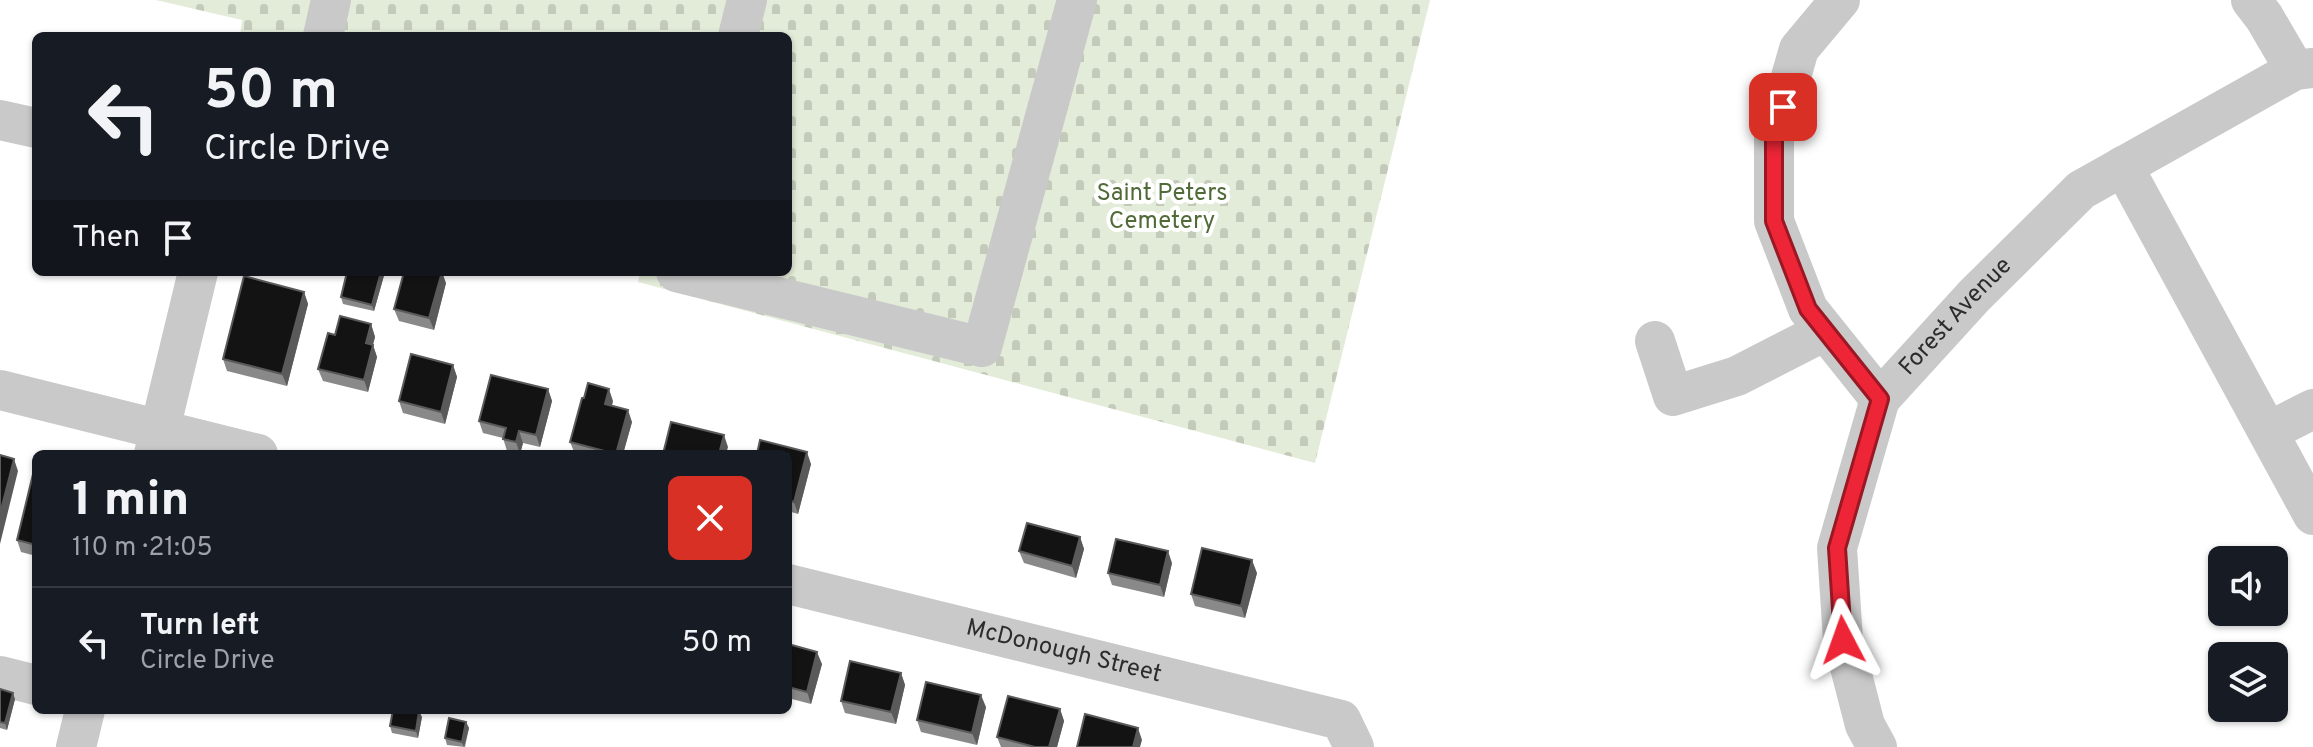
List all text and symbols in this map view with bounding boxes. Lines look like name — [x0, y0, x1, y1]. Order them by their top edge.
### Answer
text: 50 m — [204, 58, 338, 128]
icon: left — [72, 64, 176, 168]
pin — [1749, 73, 1817, 141]
icon: arrive — [1761, 85, 1805, 129]
text: Circle Drive — [204, 127, 390, 173]
park label: Saint Peters Cemetery — [1096, 179, 1228, 237]
icon: arrive — [156, 216, 200, 260]
text: Then — [72, 220, 140, 257]
street label: Forest Avenue — [1893, 251, 2019, 382]
text: 1 min — [72, 472, 189, 532]
button: close — [668, 476, 752, 560]
text: 110 m · 21:05 — [72, 532, 213, 565]
map controls — [2208, 546, 2288, 722]
button: sound — [2208, 546, 2288, 626]
position arrow — [1801, 598, 1885, 682]
text: Turn left — [140, 608, 260, 645]
street label: McDonough Street — [963, 613, 1165, 690]
icon: left — [72, 621, 116, 665]
text: 50 m — [682, 625, 752, 662]
button: layers — [2208, 642, 2288, 722]
text: Circle Drive — [140, 645, 274, 678]

